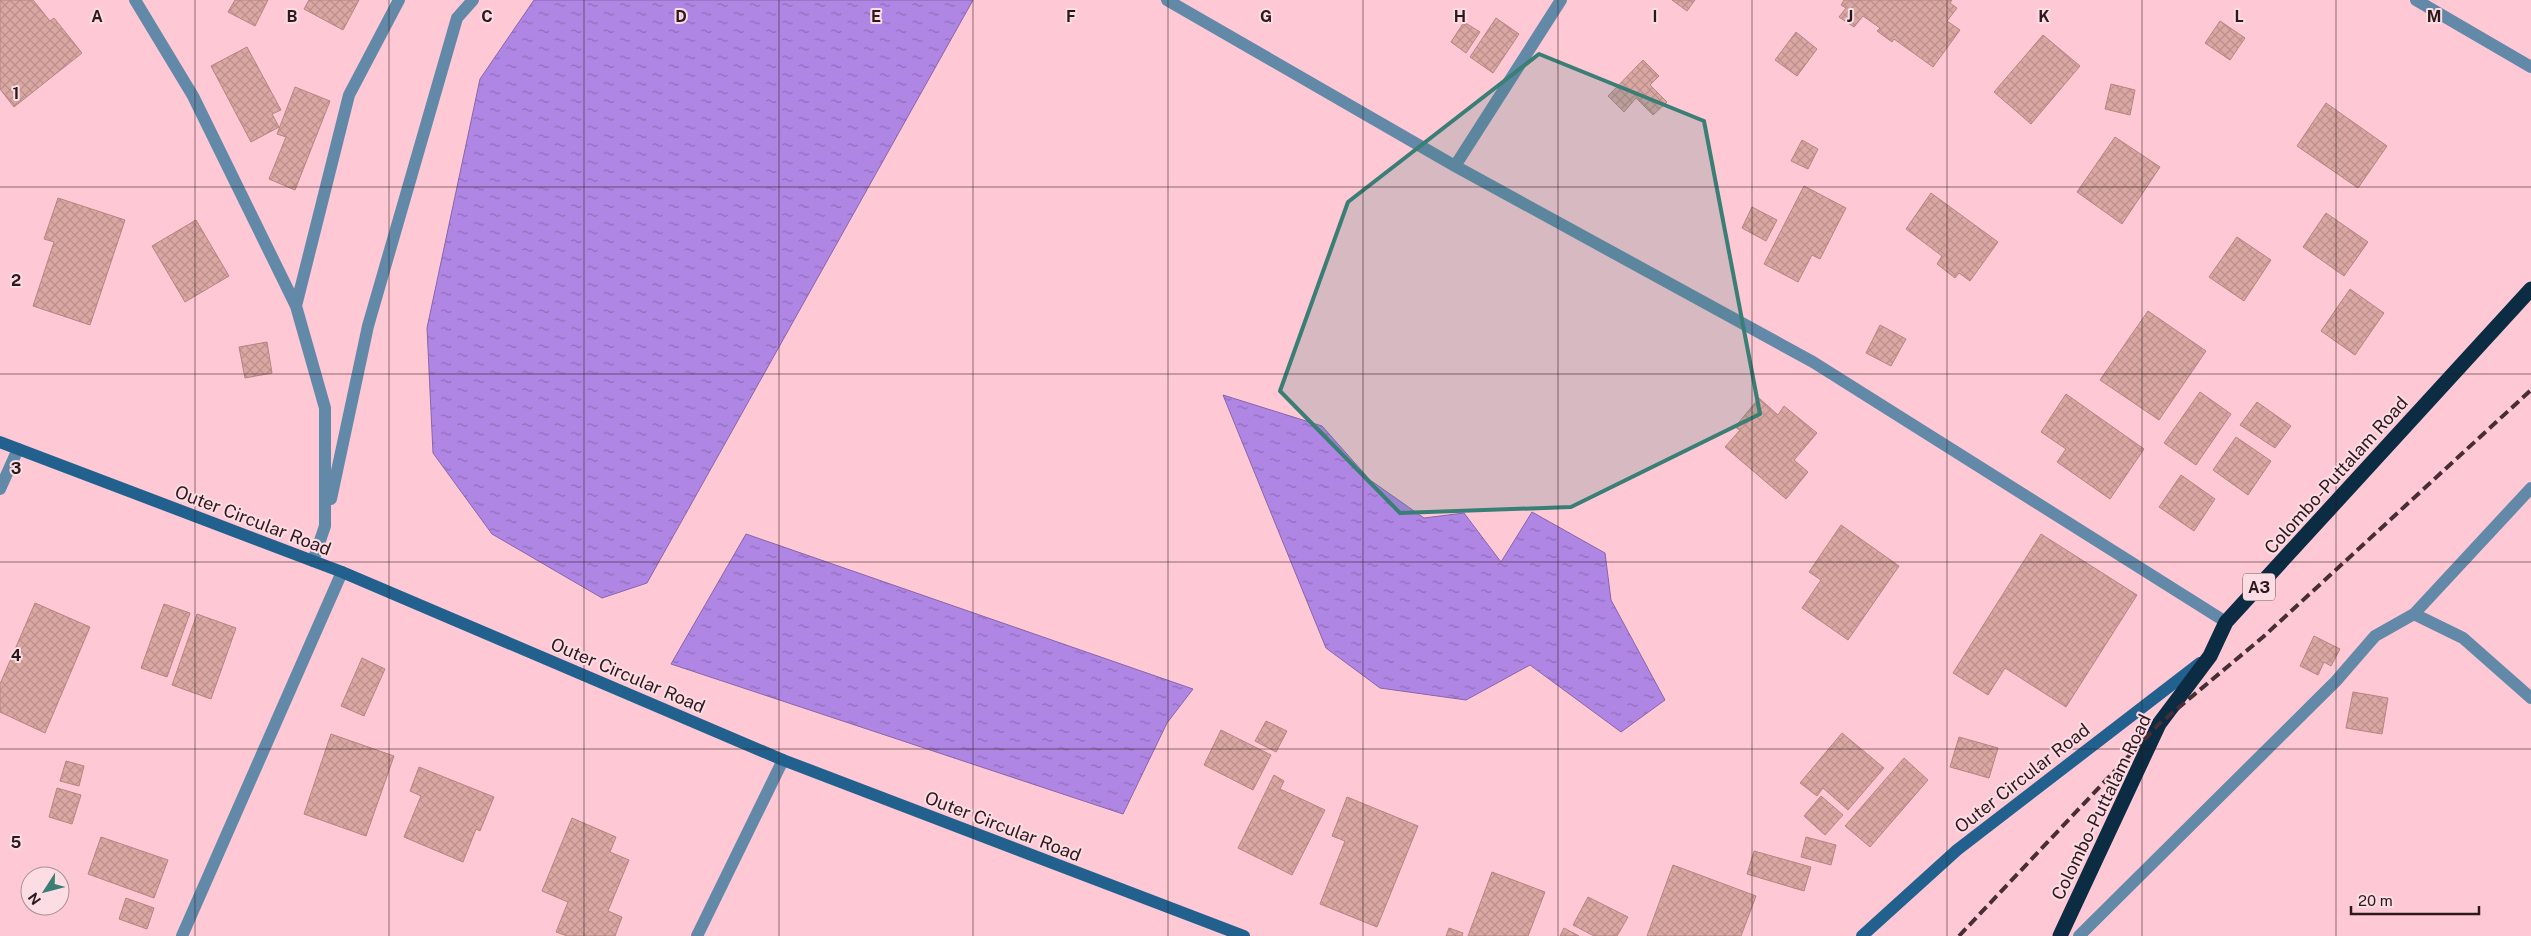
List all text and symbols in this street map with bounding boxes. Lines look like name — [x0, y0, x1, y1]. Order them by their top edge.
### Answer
text: A — [91, 7, 103, 26]
text: B — [287, 7, 298, 26]
text: C — [481, 7, 493, 26]
text: D — [675, 7, 687, 26]
text: E — [871, 7, 881, 26]
text: F — [1066, 7, 1076, 26]
text: G — [1260, 7, 1272, 26]
text: H — [1454, 7, 1466, 26]
text: I — [1653, 7, 1657, 26]
text: J — [1847, 7, 1853, 26]
text: K — [2038, 7, 2050, 26]
text: L — [2234, 7, 2244, 26]
text: M — [2427, 7, 2441, 26]
text: 1 — [13, 84, 19, 103]
text: 2 — [11, 271, 21, 290]
street label: Colombo-Puttalam Road — [2260, 392, 2412, 558]
text: 3 — [11, 459, 21, 478]
street label: Outer Circular Road — [172, 481, 334, 559]
road number: A3 — [2243, 574, 2275, 600]
street label: Outer Circular Road — [548, 633, 708, 717]
text: 4 — [11, 646, 22, 665]
street label: Colombo-Puttalam Road — [2047, 711, 2155, 903]
street label: Outer Circular Road — [1950, 719, 2094, 837]
street label: Outer Circular Road — [922, 787, 1084, 865]
text: 5 — [11, 833, 22, 852]
north arrow — [20, 866, 70, 916]
scale bar — [2351, 884, 2478, 916]
text: N — [25, 890, 44, 908]
text: 20 m — [2358, 892, 2393, 909]

